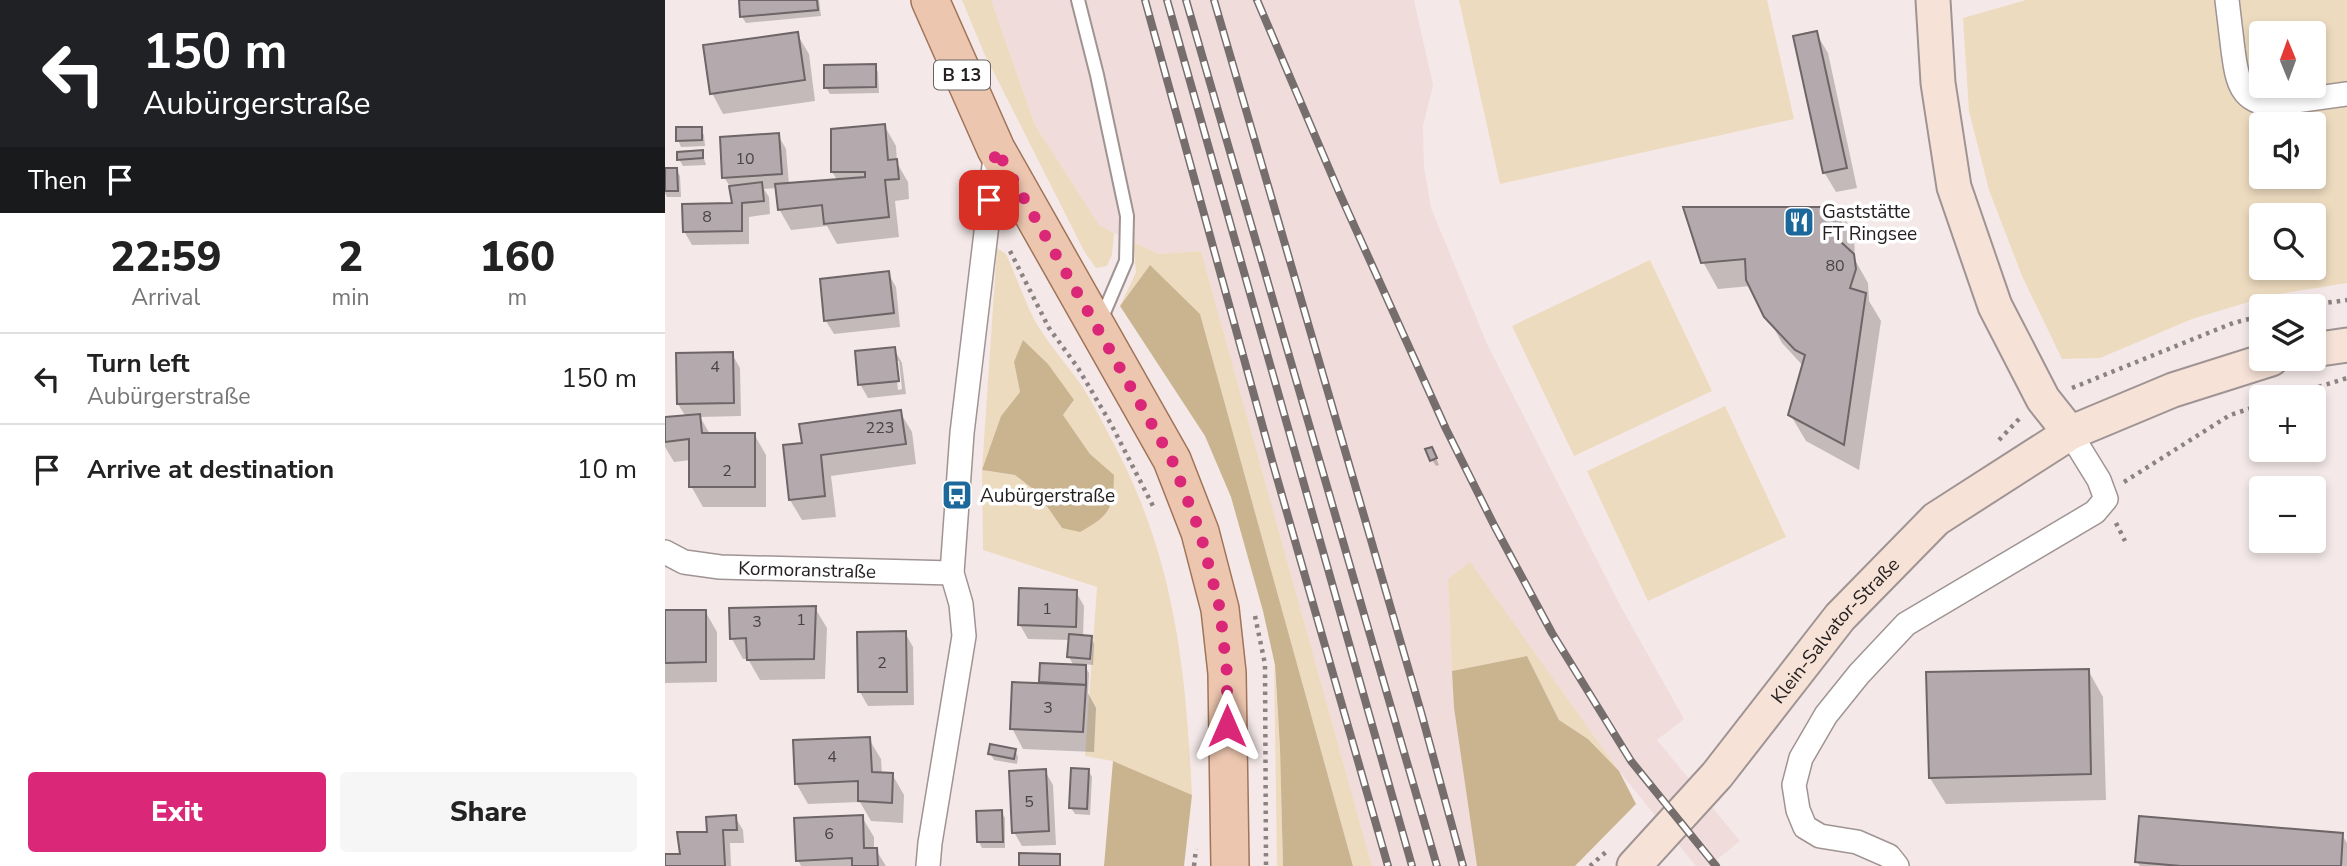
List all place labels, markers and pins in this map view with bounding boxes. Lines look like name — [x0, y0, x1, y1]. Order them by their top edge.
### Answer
pin — [959, 170, 1019, 230]
place label: Gaststätte FT Ringsee — [1822, 199, 1917, 247]
restaurant icon: Gaststätte FT Ringsee — [1782, 205, 1816, 239]
bus stop icon: Aubürgerstraße — [940, 478, 974, 512]
place label: Aubürgerstraße — [980, 483, 1115, 509]

